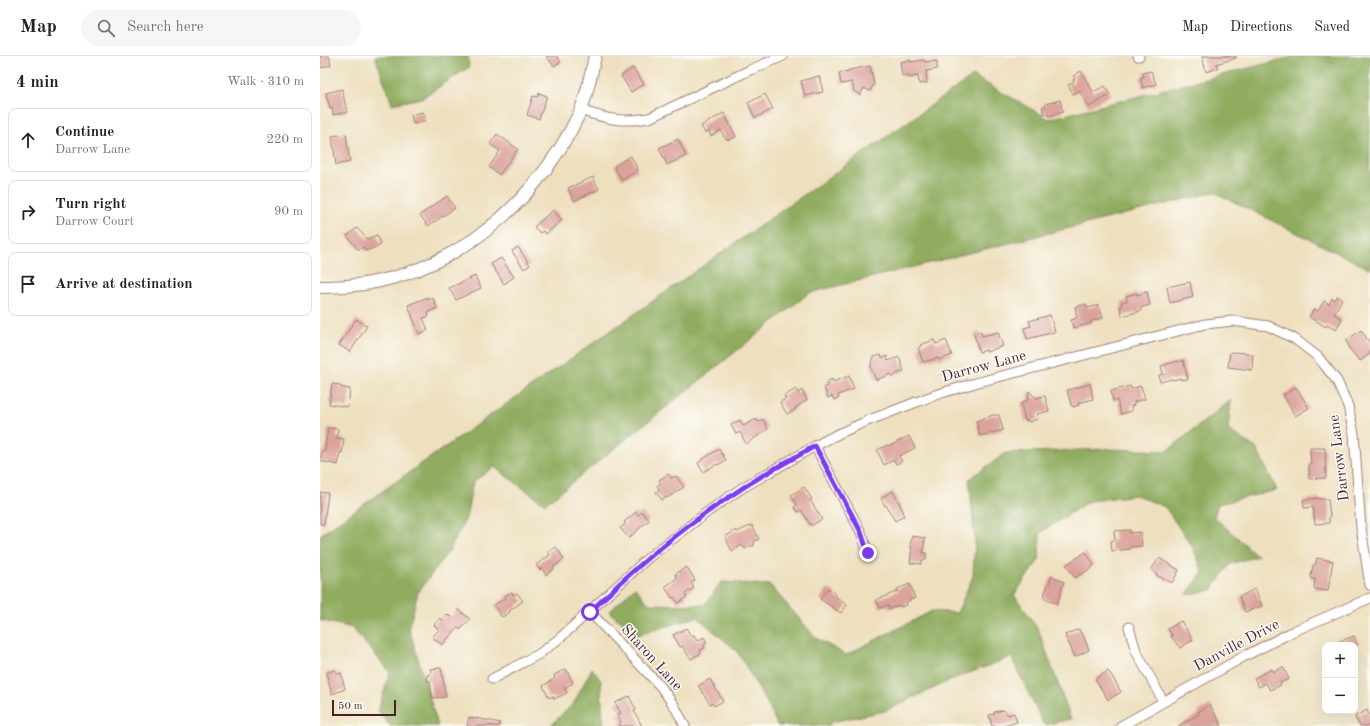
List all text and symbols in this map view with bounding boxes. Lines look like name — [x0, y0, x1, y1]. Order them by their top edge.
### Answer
search box — [81, 10, 361, 46]
icon: search — [95, 17, 117, 39]
text: Map — [20, 18, 57, 37]
text: Search here — [127, 20, 204, 35]
text: Map — [1182, 20, 1208, 34]
text: Directions — [1230, 20, 1292, 34]
text: Saved — [1314, 20, 1350, 34]
text: 4 min — [16, 74, 59, 91]
text: Walk · 310 m — [227, 75, 304, 88]
text: Continue — [55, 125, 114, 140]
icon: ahead — [17, 129, 39, 151]
text: 220 m — [266, 133, 303, 146]
text: Darrow Lane — [55, 143, 130, 156]
text: Turn right — [55, 197, 126, 212]
icon: right — [17, 201, 39, 223]
text: 90 m — [274, 205, 303, 218]
text: Darrow Court — [55, 215, 134, 228]
icon: arrive — [17, 273, 39, 295]
text: Arrive at destination — [55, 277, 193, 292]
street label: Darrow Lane — [940, 348, 1028, 385]
street label: Darrow Lane — [1327, 414, 1353, 502]
route end — [859, 544, 877, 562]
route start — [581, 603, 599, 621]
street label: Danville Drive — [1192, 617, 1282, 675]
street label: Sharon Lane — [618, 622, 684, 694]
map controls — [1322, 642, 1358, 714]
button: + — [1322, 642, 1358, 678]
button: − — [1322, 678, 1358, 714]
scale bar — [332, 698, 396, 717]
text: 50 m — [338, 701, 363, 712]

